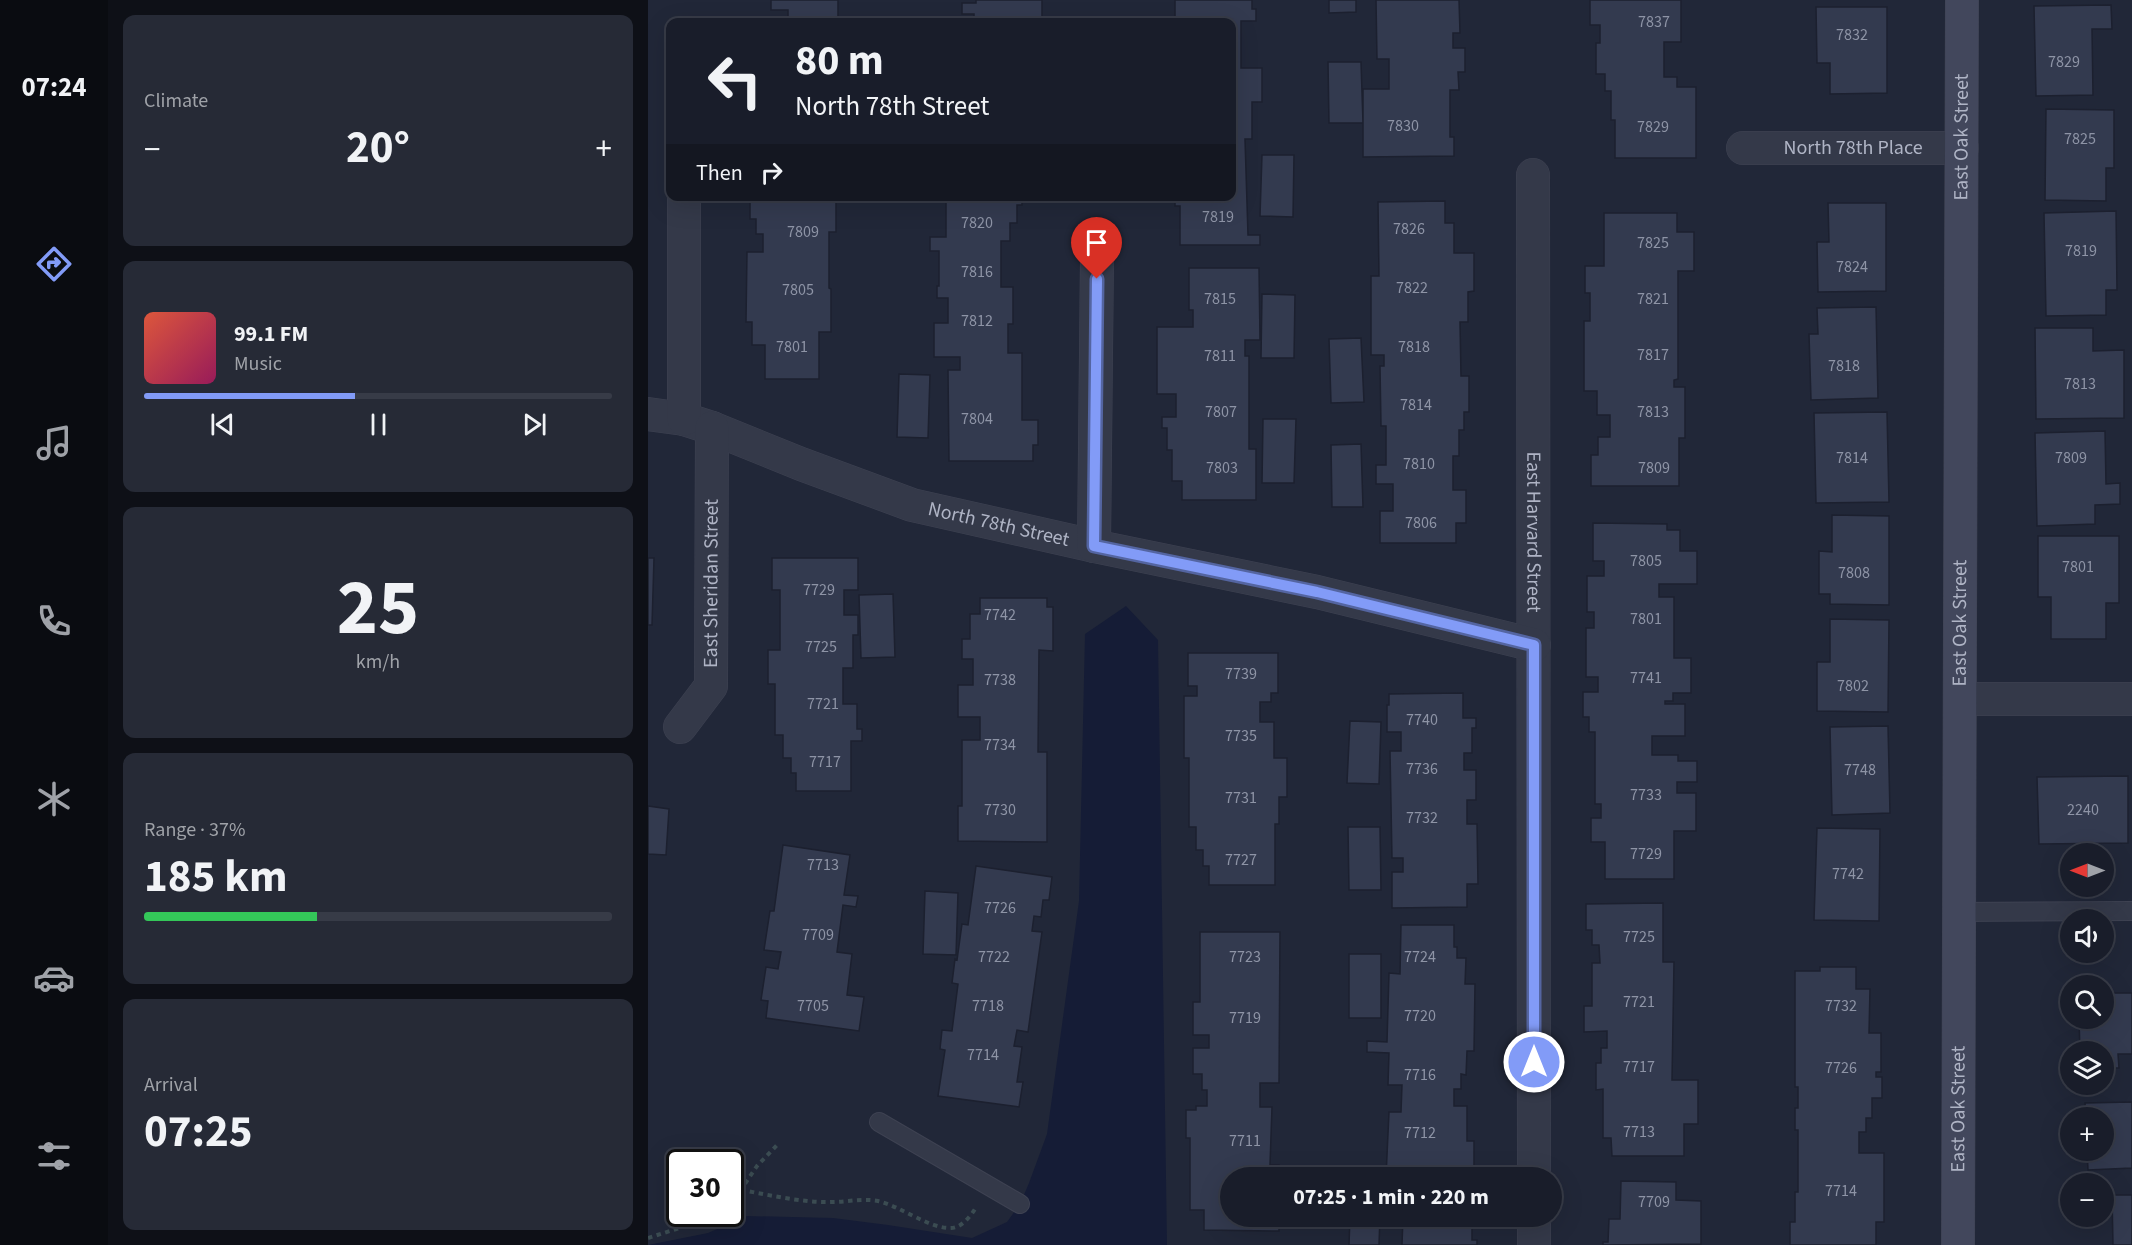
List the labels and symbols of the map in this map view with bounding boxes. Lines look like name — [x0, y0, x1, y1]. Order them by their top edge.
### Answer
house number: 7837 — [1638, 11, 1670, 33]
house number: 7832 — [1836, 24, 1868, 46]
house number: 7829 — [2048, 51, 2080, 73]
street label: East Oak Street — [1947, 73, 1976, 200]
house number: 7830 — [1387, 115, 1419, 137]
house number: 7829 — [1637, 116, 1669, 138]
house number: 7825 — [2064, 128, 2096, 150]
street label: North 78th Place — [1783, 134, 1923, 162]
house number: 7819 — [1202, 206, 1234, 228]
house number: 7820 — [961, 212, 993, 234]
pin — [1071, 217, 1122, 279]
house number: 7826 — [1393, 218, 1425, 240]
house number: 7809 — [787, 221, 819, 243]
house number: 7825 — [1637, 232, 1669, 254]
house number: 7819 — [2065, 240, 2097, 262]
house number: 7824 — [1836, 256, 1868, 278]
house number: 7816 — [961, 261, 993, 283]
house number: 7822 — [1396, 277, 1428, 299]
house number: 7805 — [782, 279, 814, 301]
house number: 7815 — [1204, 288, 1236, 310]
house number: 7821 — [1637, 288, 1669, 310]
house number: 7812 — [961, 310, 993, 332]
house number: 7801 — [776, 336, 808, 358]
house number: 7818 — [1398, 336, 1430, 358]
house number: 7817 — [1637, 344, 1669, 366]
house number: 7811 — [1204, 345, 1236, 367]
house number: 7818 — [1828, 355, 1860, 377]
house number: 7813 — [2064, 373, 2096, 395]
house number: 7814 — [1400, 394, 1432, 416]
house number: 7807 — [1205, 401, 1237, 423]
house number: 7813 — [1637, 401, 1669, 423]
house number: 7804 — [961, 408, 993, 430]
house number: 7814 — [1836, 447, 1868, 469]
house number: 7809 — [2055, 447, 2087, 469]
street label: East Harvard Street — [1519, 451, 1547, 613]
house number: 7810 — [1403, 453, 1435, 475]
house number: 7803 — [1206, 457, 1238, 479]
house number: 7809 — [1638, 457, 1670, 479]
street label: North 78th Street — [925, 495, 1072, 554]
street label: East Sheridan Street — [697, 499, 726, 668]
house number: 7806 — [1405, 512, 1437, 534]
house number: 7805 — [1630, 550, 1662, 572]
house number: 7801 — [2062, 556, 2094, 578]
street label: East Oak Street — [1946, 559, 1974, 686]
house number: 7808 — [1838, 562, 1870, 584]
house number: 7729 — [803, 579, 835, 601]
house number: 7742 — [984, 604, 1016, 626]
house number: 7801 — [1630, 608, 1662, 630]
house number: 7725 — [805, 636, 837, 658]
house number: 7739 — [1225, 663, 1257, 685]
house number: 7741 — [1630, 667, 1662, 689]
house number: 7738 — [984, 669, 1016, 691]
house number: 7802 — [1837, 675, 1869, 697]
house number: 7721 — [807, 693, 839, 715]
house number: 7740 — [1406, 709, 1438, 731]
house number: 7735 — [1225, 725, 1257, 747]
house number: 7734 — [984, 734, 1016, 756]
house number: 7717 — [809, 751, 841, 773]
house number: 7736 — [1406, 758, 1438, 780]
house number: 7748 — [1844, 759, 1876, 781]
house number: 7733 — [1630, 784, 1662, 806]
house number: 7731 — [1225, 787, 1257, 809]
house number: 7730 — [984, 799, 1016, 821]
house number: 2240 — [2067, 799, 2099, 821]
house number: 7732 — [1406, 807, 1438, 829]
house number: 7729 — [1630, 843, 1662, 865]
north arrow — [2060, 843, 2114, 897]
house number: 7727 — [1225, 849, 1257, 871]
house number: 7713 — [807, 854, 839, 876]
house number: 7742 — [1832, 863, 1864, 885]
house number: 7726 — [984, 897, 1016, 919]
house number: 7709 — [802, 924, 834, 946]
house number: 7725 — [1623, 926, 1655, 948]
house number: 7722 — [978, 946, 1010, 968]
house number: 7723 — [1229, 946, 1261, 968]
house number: 7724 — [1404, 946, 1436, 968]
house number: 7721 — [1623, 991, 1655, 1013]
house number: 7705 — [797, 995, 829, 1017]
house number: 7718 — [972, 995, 1004, 1017]
house number: 7732 — [1825, 995, 1857, 1017]
house number: 7720 — [1404, 1005, 1436, 1027]
house number: 7719 — [1229, 1007, 1261, 1029]
position arrow — [1502, 1030, 1566, 1094]
house number: 7714 — [967, 1044, 999, 1066]
street label: East Oak Street — [1944, 1045, 1973, 1172]
house number: 7717 — [1623, 1056, 1655, 1078]
house number: 7726 — [1825, 1057, 1857, 1079]
house number: 7716 — [1404, 1064, 1436, 1086]
house number: 7713 — [1623, 1121, 1655, 1143]
house number: 7712 — [1404, 1122, 1436, 1144]
house number: 7711 — [1229, 1130, 1261, 1152]
speed limit sign: 30 — [666, 1149, 744, 1227]
house number: 7714 — [1825, 1180, 1857, 1202]
house number: 7709 — [1638, 1191, 1670, 1213]

